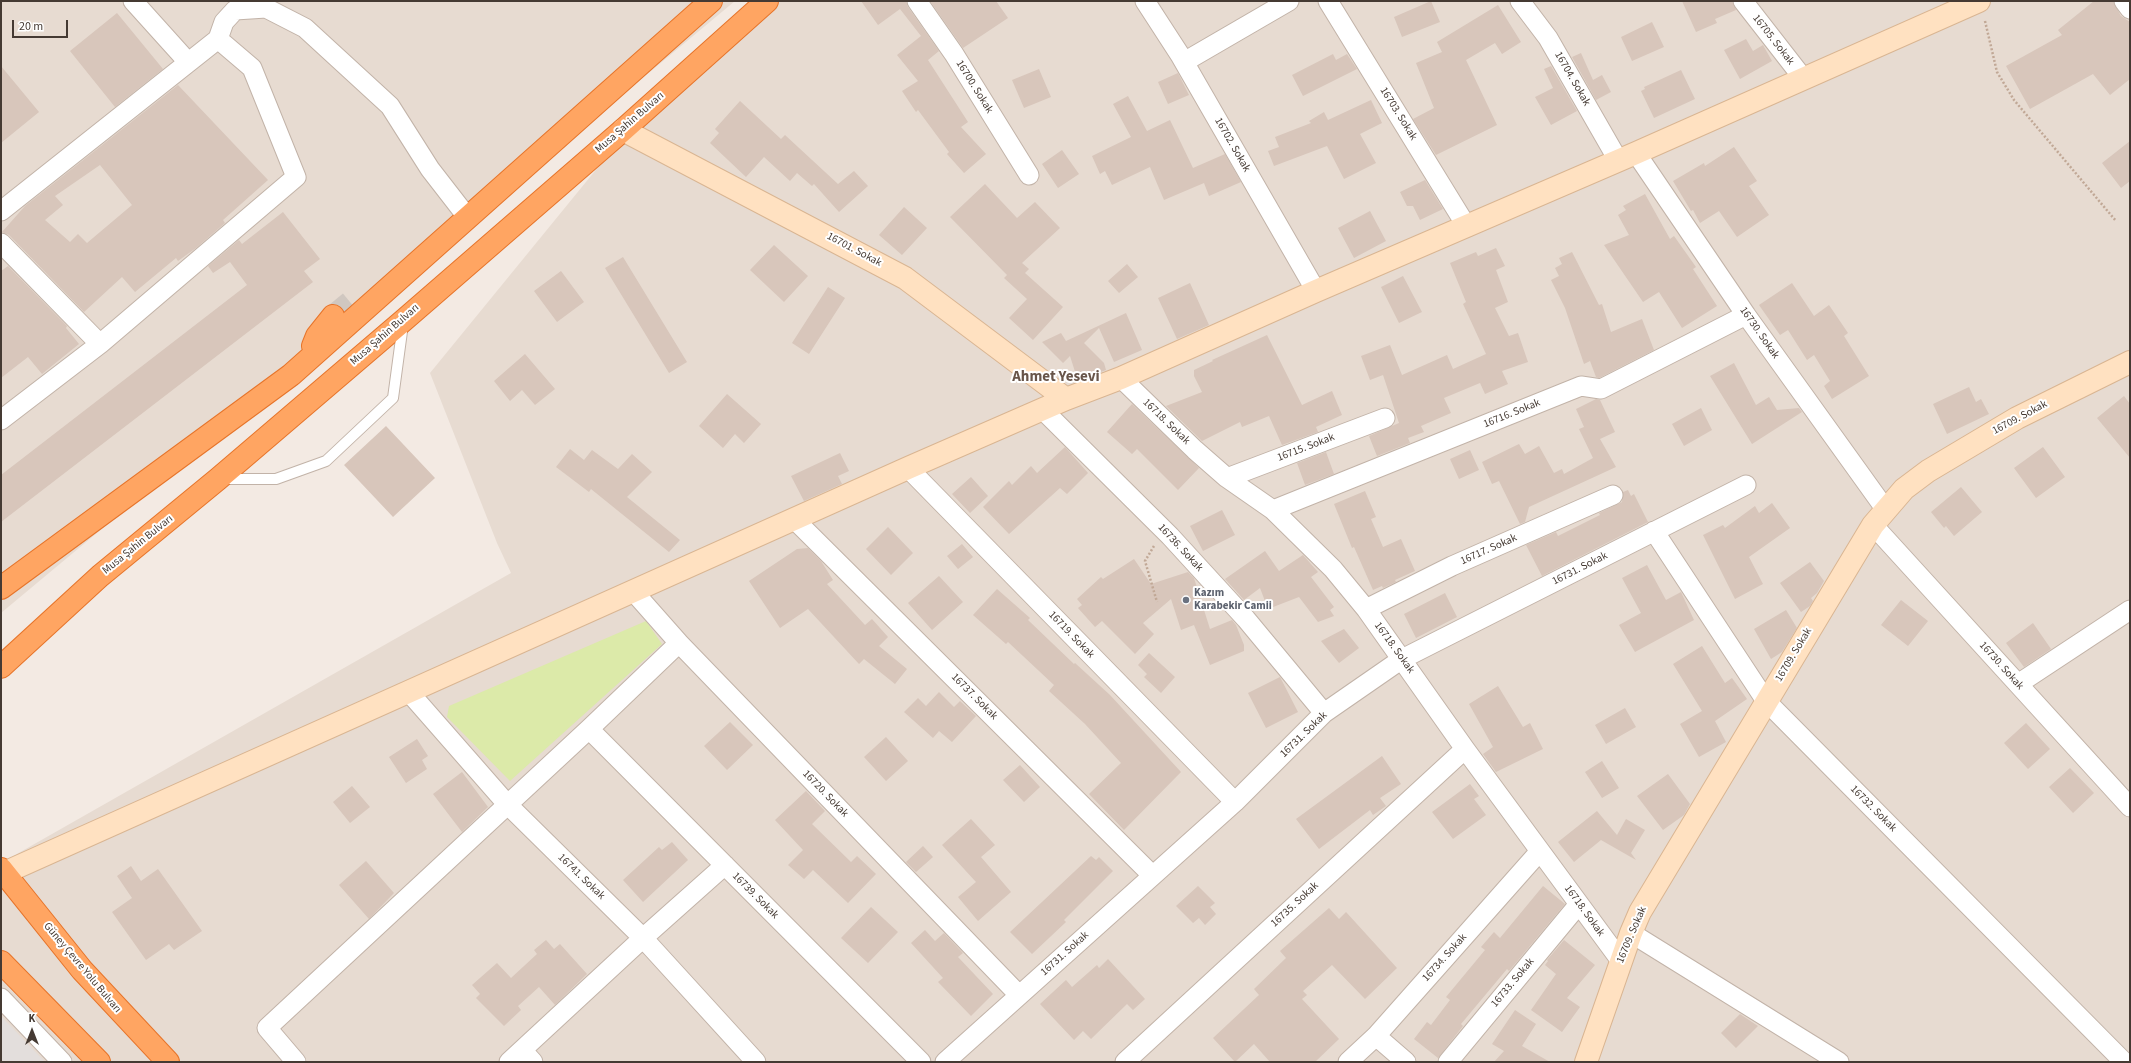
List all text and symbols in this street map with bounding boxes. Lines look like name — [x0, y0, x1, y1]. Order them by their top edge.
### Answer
scale bar — [14, 12, 70, 38]
street label: 16705. Sokak — [1749, 12, 1797, 68]
text: 20 m — [19, 18, 43, 35]
street label: 16704. Sokak — [1551, 50, 1593, 108]
street label: 16700. Sokak — [952, 58, 996, 116]
street label: 16703. Sokak — [1376, 85, 1420, 143]
street label: Musa Şahin Bulvarı — [593, 90, 667, 156]
street label: 16702. Sokak — [1211, 116, 1253, 174]
street label: 16701. Sokak — [824, 230, 884, 270]
street label: Musa Şahin Bulvarı — [348, 302, 422, 368]
street label: 16730. Sokak — [1736, 304, 1782, 362]
district label: Ahmet Yesevi — [1012, 369, 1100, 387]
street label: 16718. Sokak — [1140, 396, 1192, 448]
street label: 16716. Sokak — [1482, 397, 1542, 431]
street label: 16709. Sokak — [1990, 398, 2050, 438]
street label: 16715. Sokak — [1275, 431, 1337, 465]
street label: Musa Şahin Bulvarı — [100, 513, 176, 577]
street label: 16736. Sokak — [1155, 521, 1205, 575]
street label: 16717. Sokak — [1459, 532, 1519, 568]
street label: 16731. Sokak — [1550, 549, 1610, 589]
place label: Kazım Karabekir Camii — [1194, 587, 1272, 613]
marker: Kazım Karabekir Camii — [1181, 595, 1191, 605]
street label: 16719. Sokak — [1045, 609, 1097, 661]
street label: 16718. Sokak — [1371, 620, 1417, 676]
street label: 16709. Sokak — [1773, 626, 1815, 684]
street label: 16730. Sokak — [1976, 639, 2026, 693]
street label: 16737. Sokak — [948, 671, 1000, 723]
street label: 16731. Sokak — [1278, 709, 1330, 761]
street label: 16720. Sokak — [799, 768, 851, 820]
street label: 16732. Sokak — [1847, 783, 1899, 835]
street label: 16741. Sokak — [555, 851, 607, 903]
street label: 16739. Sokak — [729, 870, 781, 922]
street label: 16735. Sokak — [1268, 880, 1322, 930]
street label: 16718. Sokak — [1561, 883, 1607, 939]
street label: 16709. Sokak — [1614, 905, 1650, 965]
street label: Güney Çevre Yolu Bulvarı — [40, 920, 124, 1016]
street label: 16731. Sokak — [1038, 929, 1092, 979]
street label: 16734. Sokak — [1420, 931, 1470, 985]
street label: 16733. Sokak — [1489, 956, 1537, 1010]
north arrow — [12, 1011, 52, 1051]
text: K — [29, 1011, 35, 1026]

